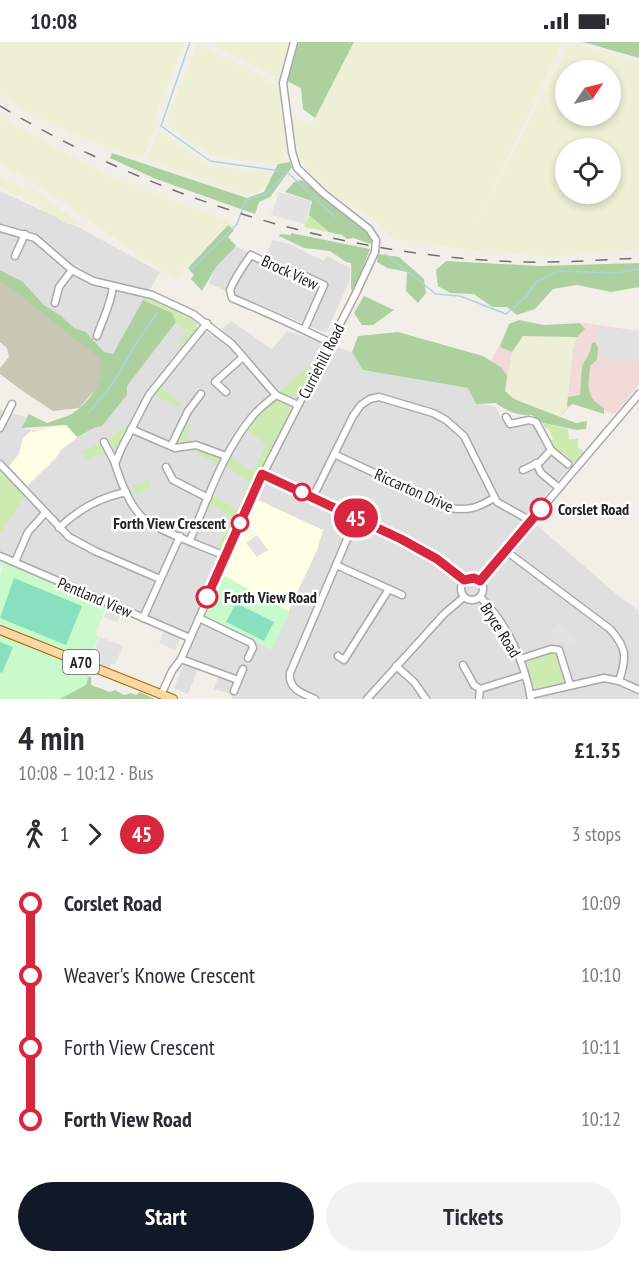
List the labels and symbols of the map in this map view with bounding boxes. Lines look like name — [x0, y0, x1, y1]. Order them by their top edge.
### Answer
north arrow — [555, 60, 621, 126]
street label: Brock View — [259, 250, 322, 294]
street label: Curriehill Road — [294, 320, 348, 402]
street label: Riccarton Drive — [372, 464, 456, 516]
unlabelled marker — [293, 483, 311, 501]
line badge: 45 — [329, 498, 383, 538]
marker: Corslet Road — [530, 498, 552, 520]
place label: Corslet Road — [558, 499, 629, 519]
place label: Forth View Crescent — [113, 513, 226, 533]
marker: Forth View Crescent — [231, 514, 249, 532]
street label: Pentland View — [55, 572, 136, 622]
marker: Forth View Road — [196, 586, 218, 608]
place label: Forth View Road — [224, 587, 317, 607]
street label: Bryce Road — [476, 599, 526, 661]
road number: A70 — [63, 650, 99, 674]

